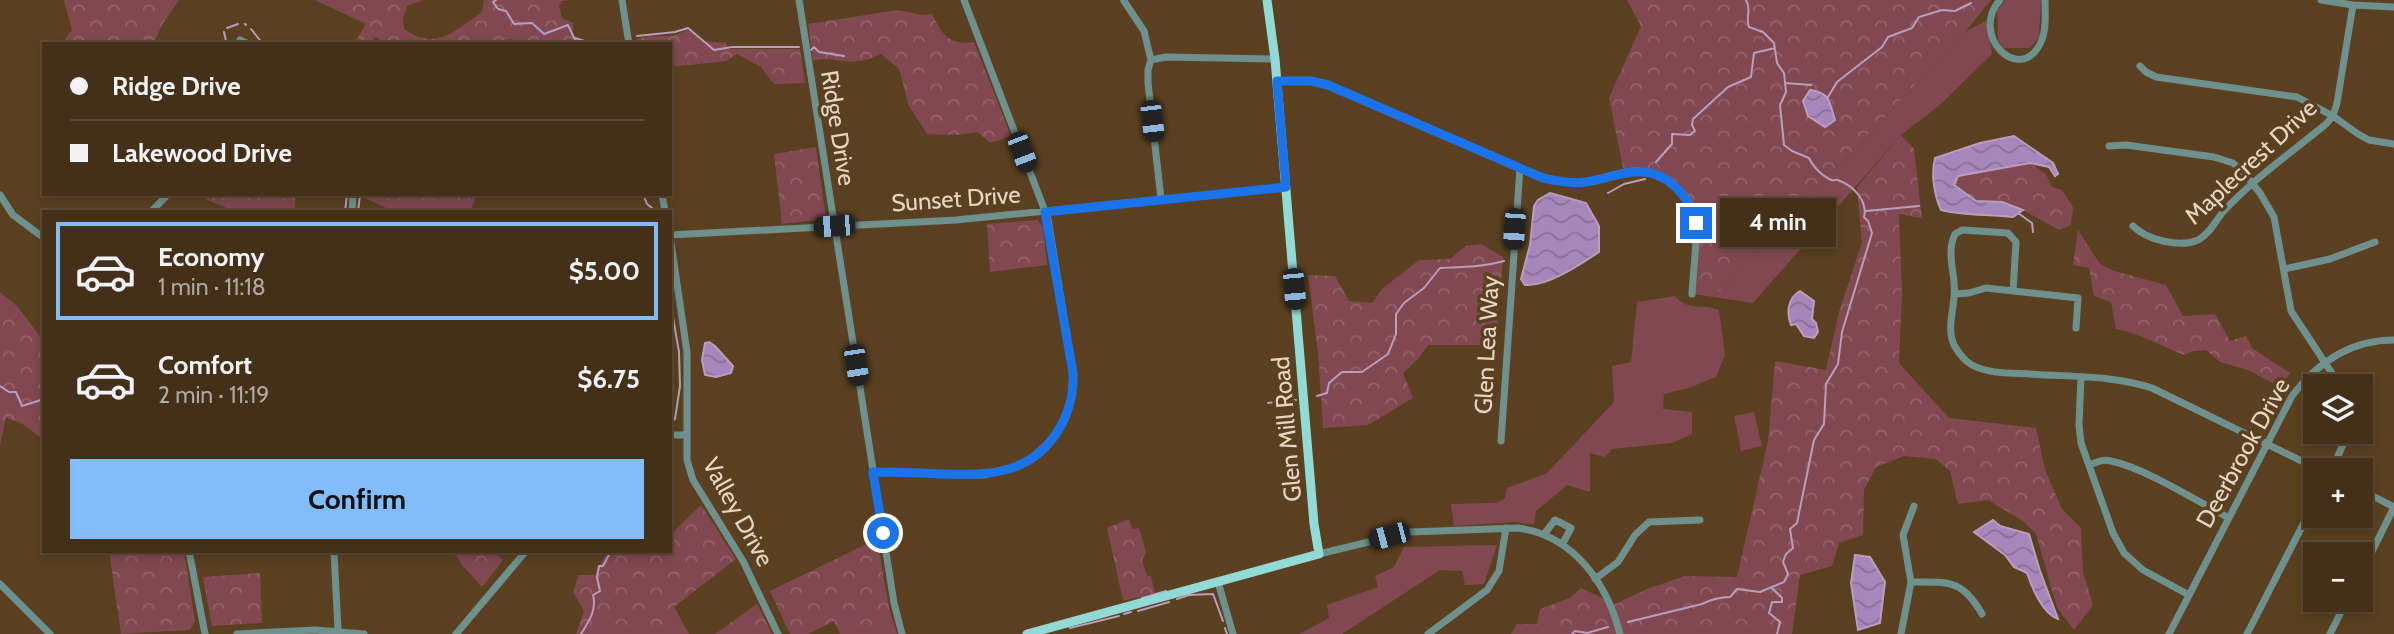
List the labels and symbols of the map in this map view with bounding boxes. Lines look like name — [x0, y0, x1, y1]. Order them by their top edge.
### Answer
street label: Ridge Drive — [815, 68, 862, 188]
street label: Maplecrest Drive — [2179, 93, 2323, 230]
car — [1140, 99, 1165, 143]
car — [1005, 129, 1040, 175]
street label: Sunset Drive — [890, 180, 1022, 217]
callout: 4 min — [1720, 198, 1836, 248]
car — [1503, 207, 1526, 251]
route end — [1680, 207, 1712, 239]
car — [813, 214, 856, 238]
car — [1282, 267, 1307, 311]
street label: Glen Lea Way — [1468, 275, 1505, 415]
car — [843, 343, 870, 387]
street label: Glen Mill Road — [1266, 355, 1307, 503]
street label: Deerbrook Drive — [2190, 373, 2296, 533]
street label: Valley Drive — [697, 452, 780, 571]
route start — [867, 517, 899, 549]
car — [1366, 520, 1413, 552]

